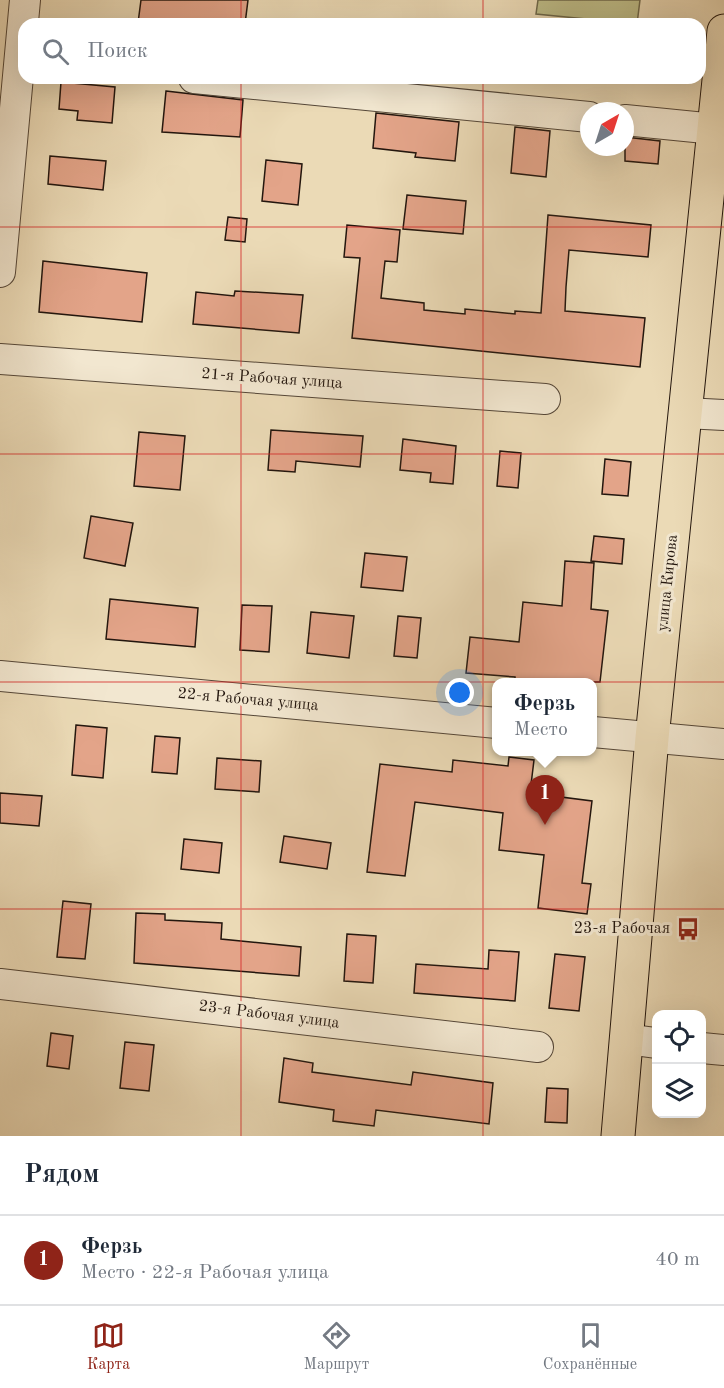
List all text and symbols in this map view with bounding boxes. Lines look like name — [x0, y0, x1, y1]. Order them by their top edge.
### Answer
search box — [18, 18, 706, 84]
icon: search — [39, 35, 72, 68]
text: Поиск — [87, 40, 148, 62]
north arrow — [580, 102, 634, 156]
street label: 21-я Рабочая улица — [201, 366, 343, 392]
street label: улица Кирова — [655, 534, 681, 632]
your location — [445, 678, 474, 707]
popup — [492, 678, 597, 756]
street label: 22-я Рабочая улица — [177, 686, 319, 714]
text: Ферзь — [514, 693, 575, 715]
text: Место — [514, 720, 568, 740]
pin: 1 — [526, 776, 564, 825]
bus stop icon: 23-я Рабочая — [675, 916, 701, 942]
place label: 23-я Рабочая — [574, 921, 670, 937]
street label: 23-я Рабочая улица — [198, 998, 340, 1032]
map controls — [652, 1010, 706, 1118]
button: locate — [652, 1010, 706, 1064]
button: layers — [652, 1064, 706, 1118]
text: Рядом — [24, 1162, 99, 1188]
text: Ферзь — [81, 1236, 142, 1258]
text: 1 — [38, 1250, 49, 1270]
text: 40 m — [655, 1250, 700, 1270]
text: Место · 22-я Рабочая улица — [81, 1263, 329, 1283]
tab: Карта — [87, 1319, 130, 1375]
tab: Маршрут — [304, 1319, 369, 1375]
tab: Сохранённые — [543, 1319, 637, 1375]

